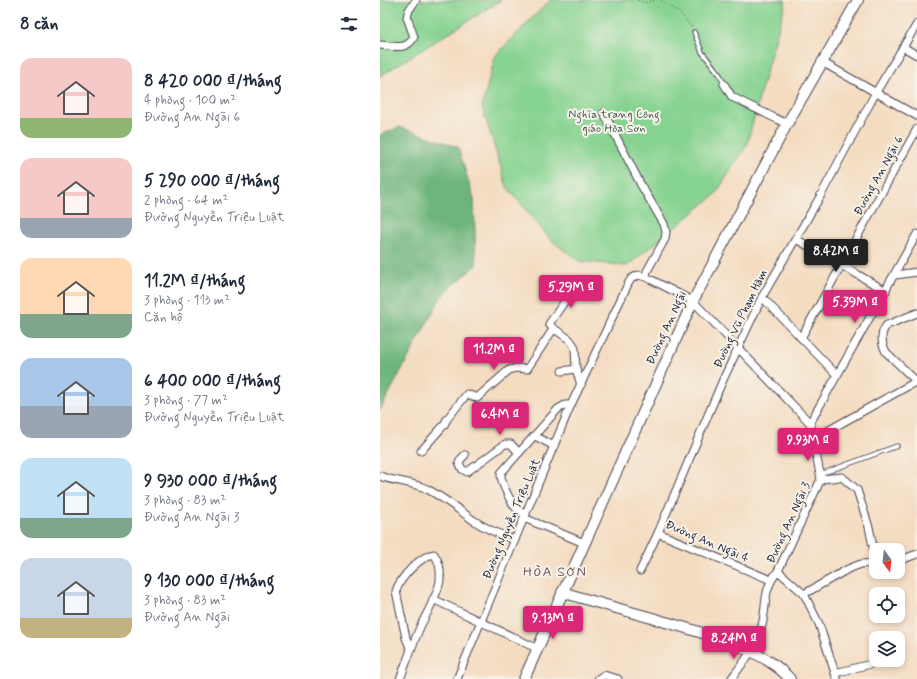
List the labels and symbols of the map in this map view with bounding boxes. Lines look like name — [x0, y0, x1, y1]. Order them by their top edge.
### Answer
park label: Nghĩa trang Công giáo Hòa Sơn — [568, 107, 660, 137]
street label: Đường An Ngãi 6 — [851, 133, 908, 219]
pin: 8.42M ₫ — [799, 239, 873, 273]
street label: Đường Vũ Phạm Hàm — [710, 267, 773, 371]
pin: 5.29M ₫ — [534, 275, 608, 309]
street label: Đường An Ngãi — [643, 288, 692, 368]
pin: 5.39M ₫ — [818, 290, 892, 324]
pin: 11.2M ₫ — [457, 337, 531, 371]
pin: 6.4M ₫ — [467, 402, 533, 436]
pin: 9.93M ₫ — [771, 428, 845, 462]
street label: Đường Nguyễn Triệu Luật — [479, 456, 546, 582]
street label: Đường An Ngãi 3 — [763, 479, 816, 567]
street label: Đường An Ngãi 4 — [662, 517, 751, 568]
north arrow — [869, 543, 905, 579]
district label: HÒA SƠN — [523, 563, 587, 581]
pin: 9.13M ₫ — [516, 606, 590, 640]
pin: 8.24M ₫ — [697, 626, 771, 660]

